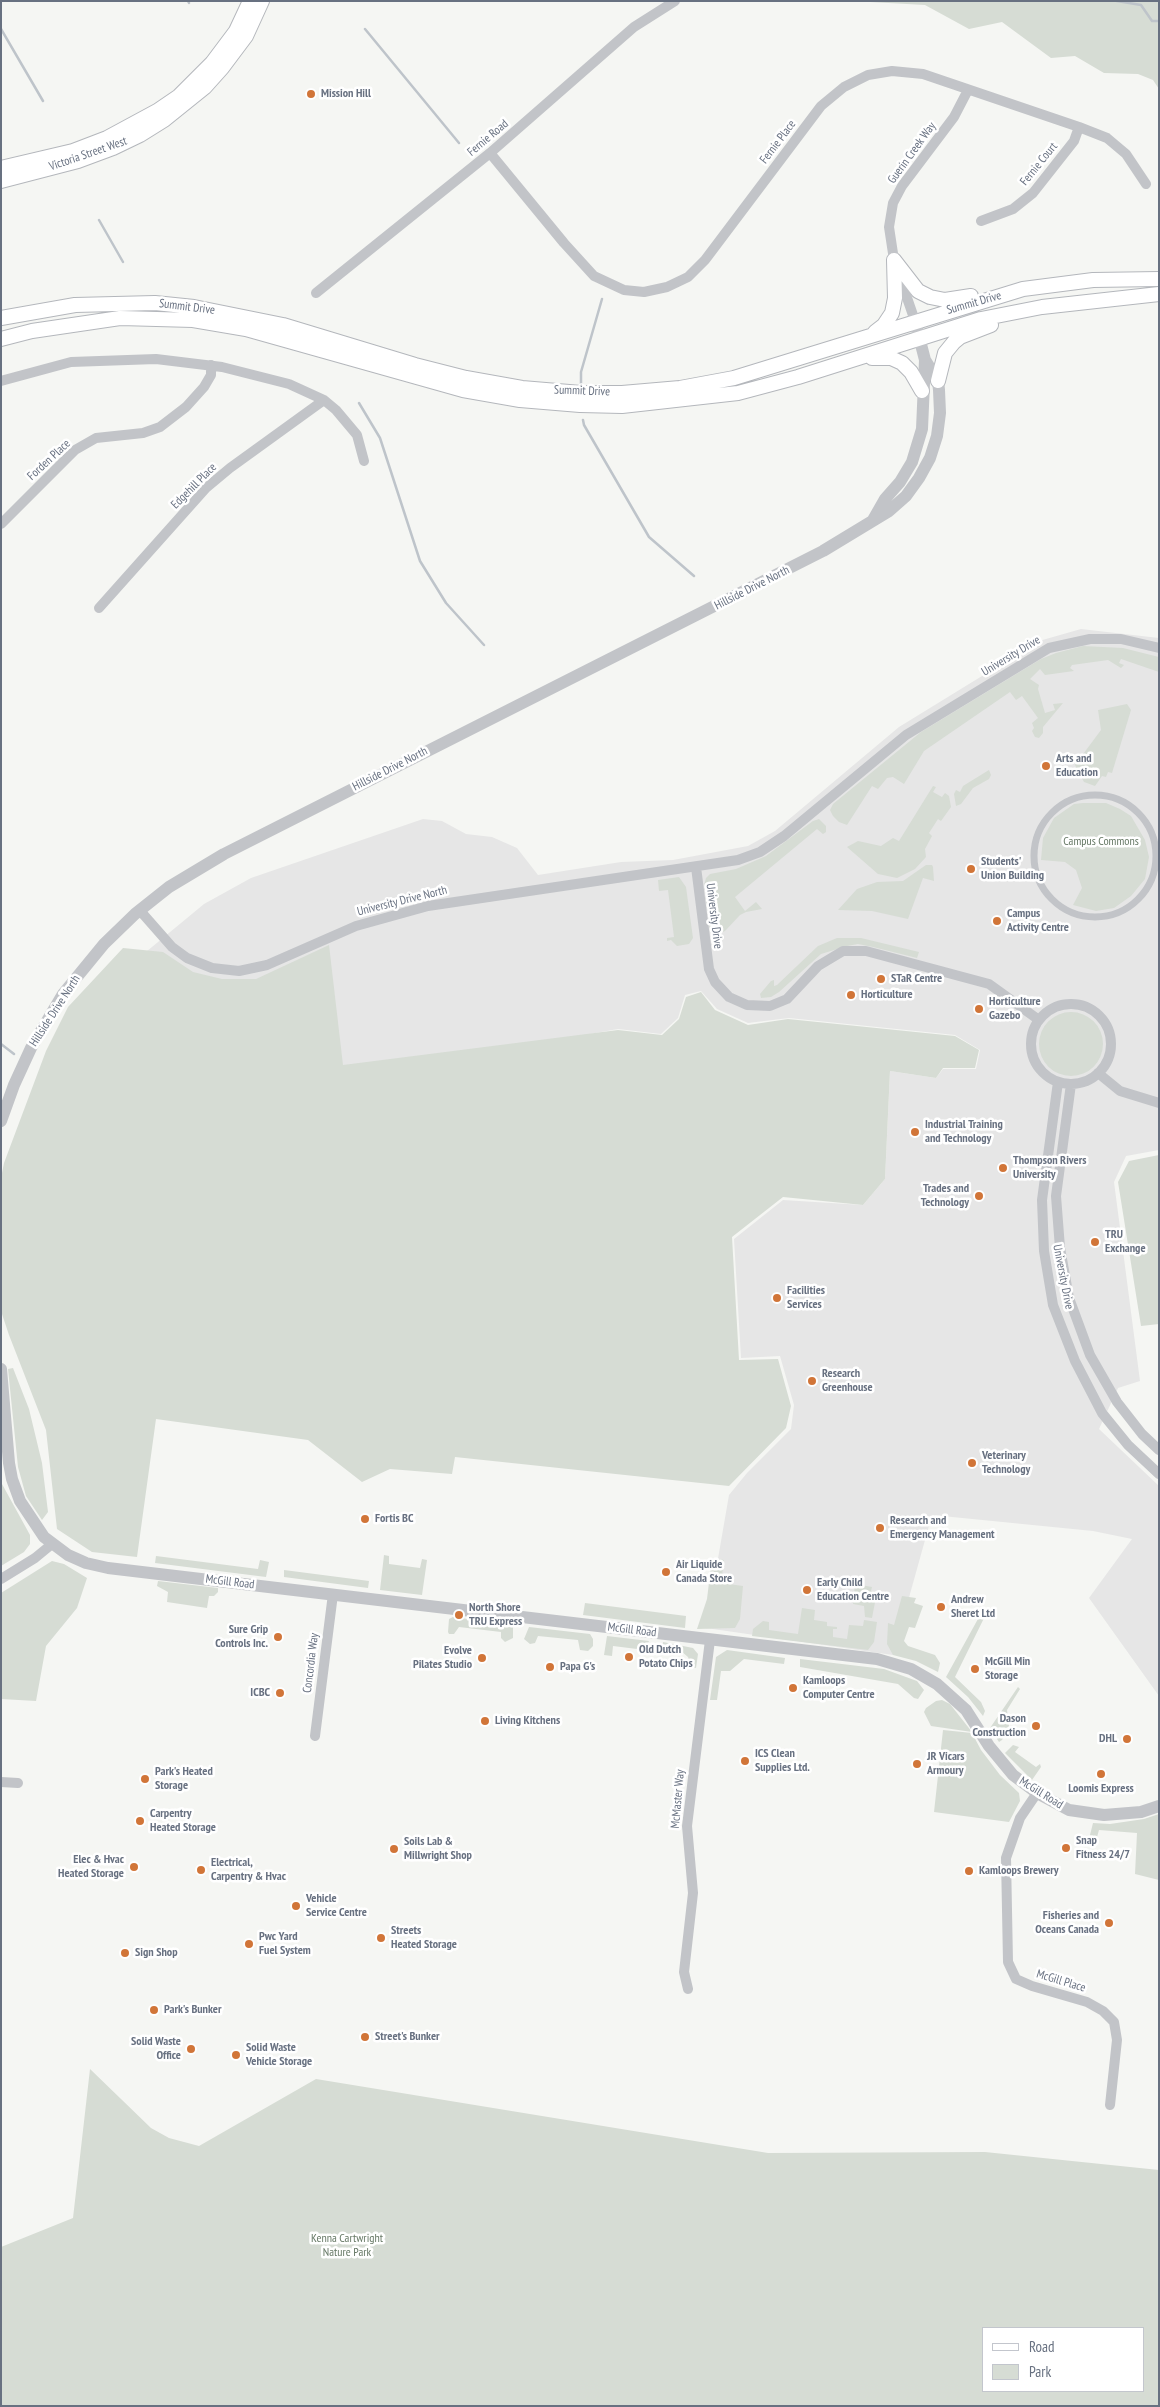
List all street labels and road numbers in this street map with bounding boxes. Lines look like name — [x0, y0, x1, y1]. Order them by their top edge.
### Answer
street label: Fernie Road — [465, 117, 511, 159]
street label: Fernie Place — [757, 117, 799, 167]
street label: Guerin Creek Way — [885, 119, 939, 187]
street label: Victoria Street West — [47, 134, 129, 174]
street label: Fernie Court — [1017, 140, 1061, 188]
street label: Summit Drive — [945, 288, 1003, 318]
street label: Summit Drive — [158, 296, 216, 318]
street label: Summit Drive — [554, 383, 610, 399]
street label: Forden Place — [25, 437, 73, 483]
street label: Edgehill Place — [168, 460, 220, 512]
street label: Hillside Drive North — [712, 563, 792, 613]
street label: University Drive — [979, 633, 1043, 679]
street label: Hillside Drive North — [350, 744, 430, 794]
street label: University Drive — [703, 882, 725, 950]
street label: University Drive North — [356, 883, 448, 919]
street label: Hillside Drive North — [27, 973, 83, 1049]
street label: University Drive — [1050, 1243, 1076, 1311]
street label: McGill Road — [205, 1572, 255, 1592]
street label: McGill Road — [607, 1620, 657, 1640]
street label: Concordia Way — [300, 1632, 322, 1694]
street label: McMaster Way — [668, 1769, 688, 1829]
street label: McGill Road — [1016, 1774, 1066, 1812]
street label: McGill Place — [1035, 1967, 1087, 1995]

